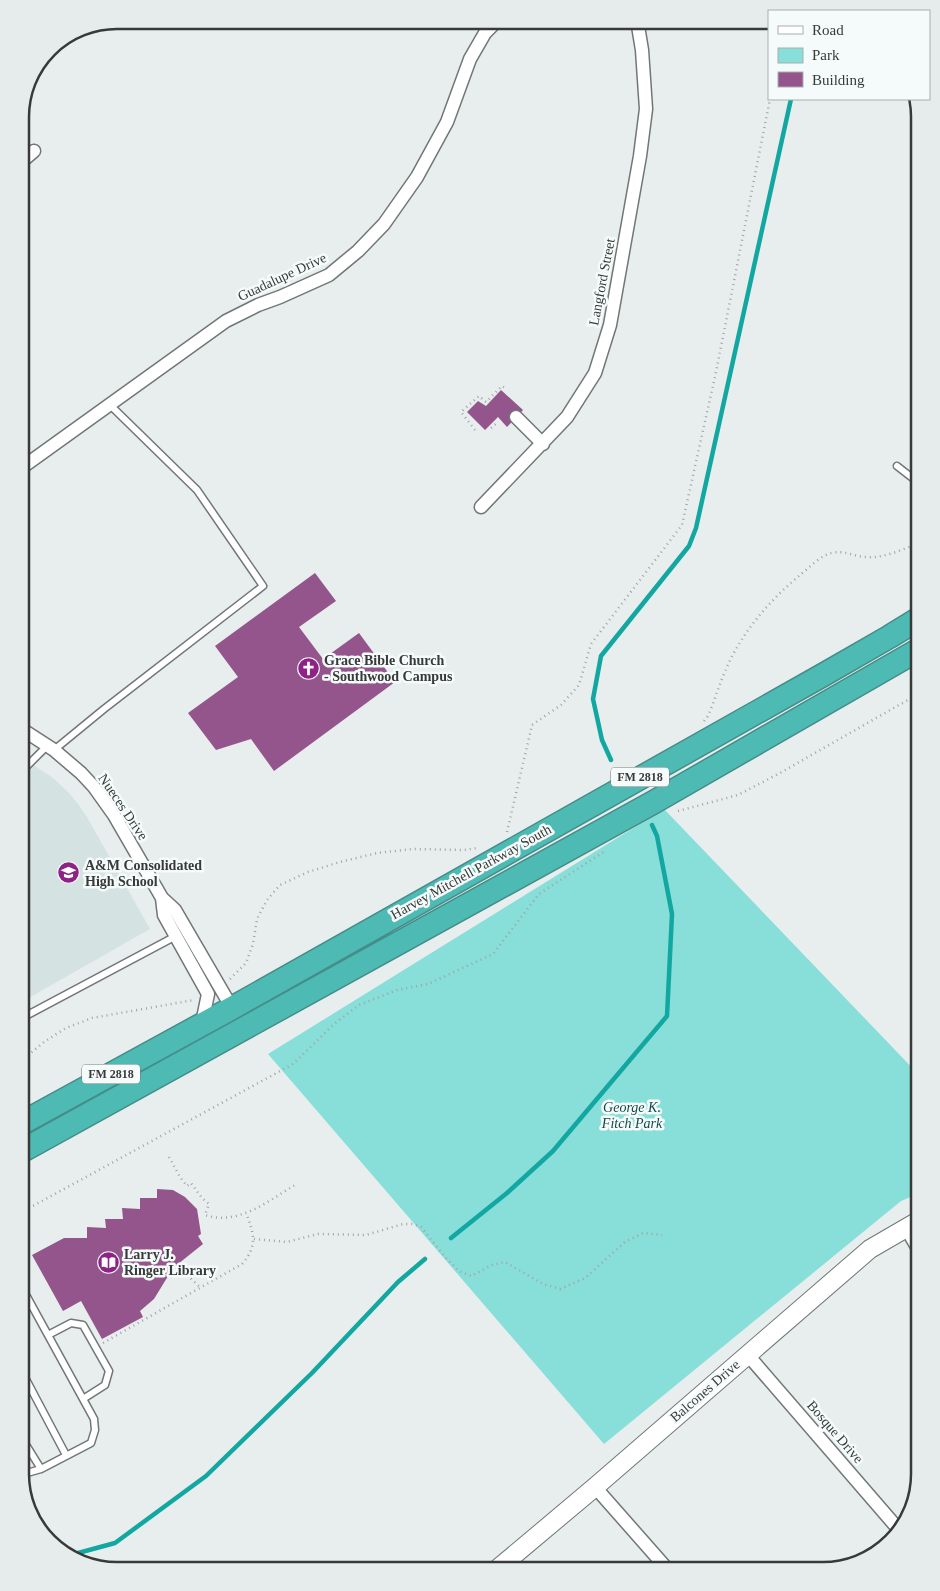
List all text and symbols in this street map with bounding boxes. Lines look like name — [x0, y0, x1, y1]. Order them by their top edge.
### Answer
legend — [768, 10, 930, 100]
text: Road — [812, 22, 844, 38]
text: Park — [812, 47, 840, 63]
text: Building — [812, 72, 865, 88]
street label: Langford Street — [586, 237, 618, 327]
street label: Guadalupe Drive — [235, 250, 329, 304]
place label: Grace Bible Church - Southwood Campus — [324, 653, 453, 684]
church icon: Grace Bible Church - Southwood Campus — [296, 656, 320, 680]
road number: FM 2818 — [611, 768, 669, 786]
street label: Nueces Drive — [95, 771, 151, 843]
street label: Harvey Mitchell Parkway South — [388, 822, 554, 922]
place label: A&M Consolidated High School — [85, 858, 202, 889]
school or university icon: A&M Consolidated High School — [57, 861, 81, 885]
road number: FM 2818 — [82, 1064, 140, 1084]
park label: George K. Fitch Park — [601, 1100, 663, 1131]
place label: Larry J. Ringer Library — [124, 1247, 216, 1278]
library icon: Larry J. Ringer Library — [96, 1250, 120, 1274]
street label: Balcones Drive — [667, 1357, 743, 1425]
street label: Bosque Drive — [804, 1398, 866, 1466]

